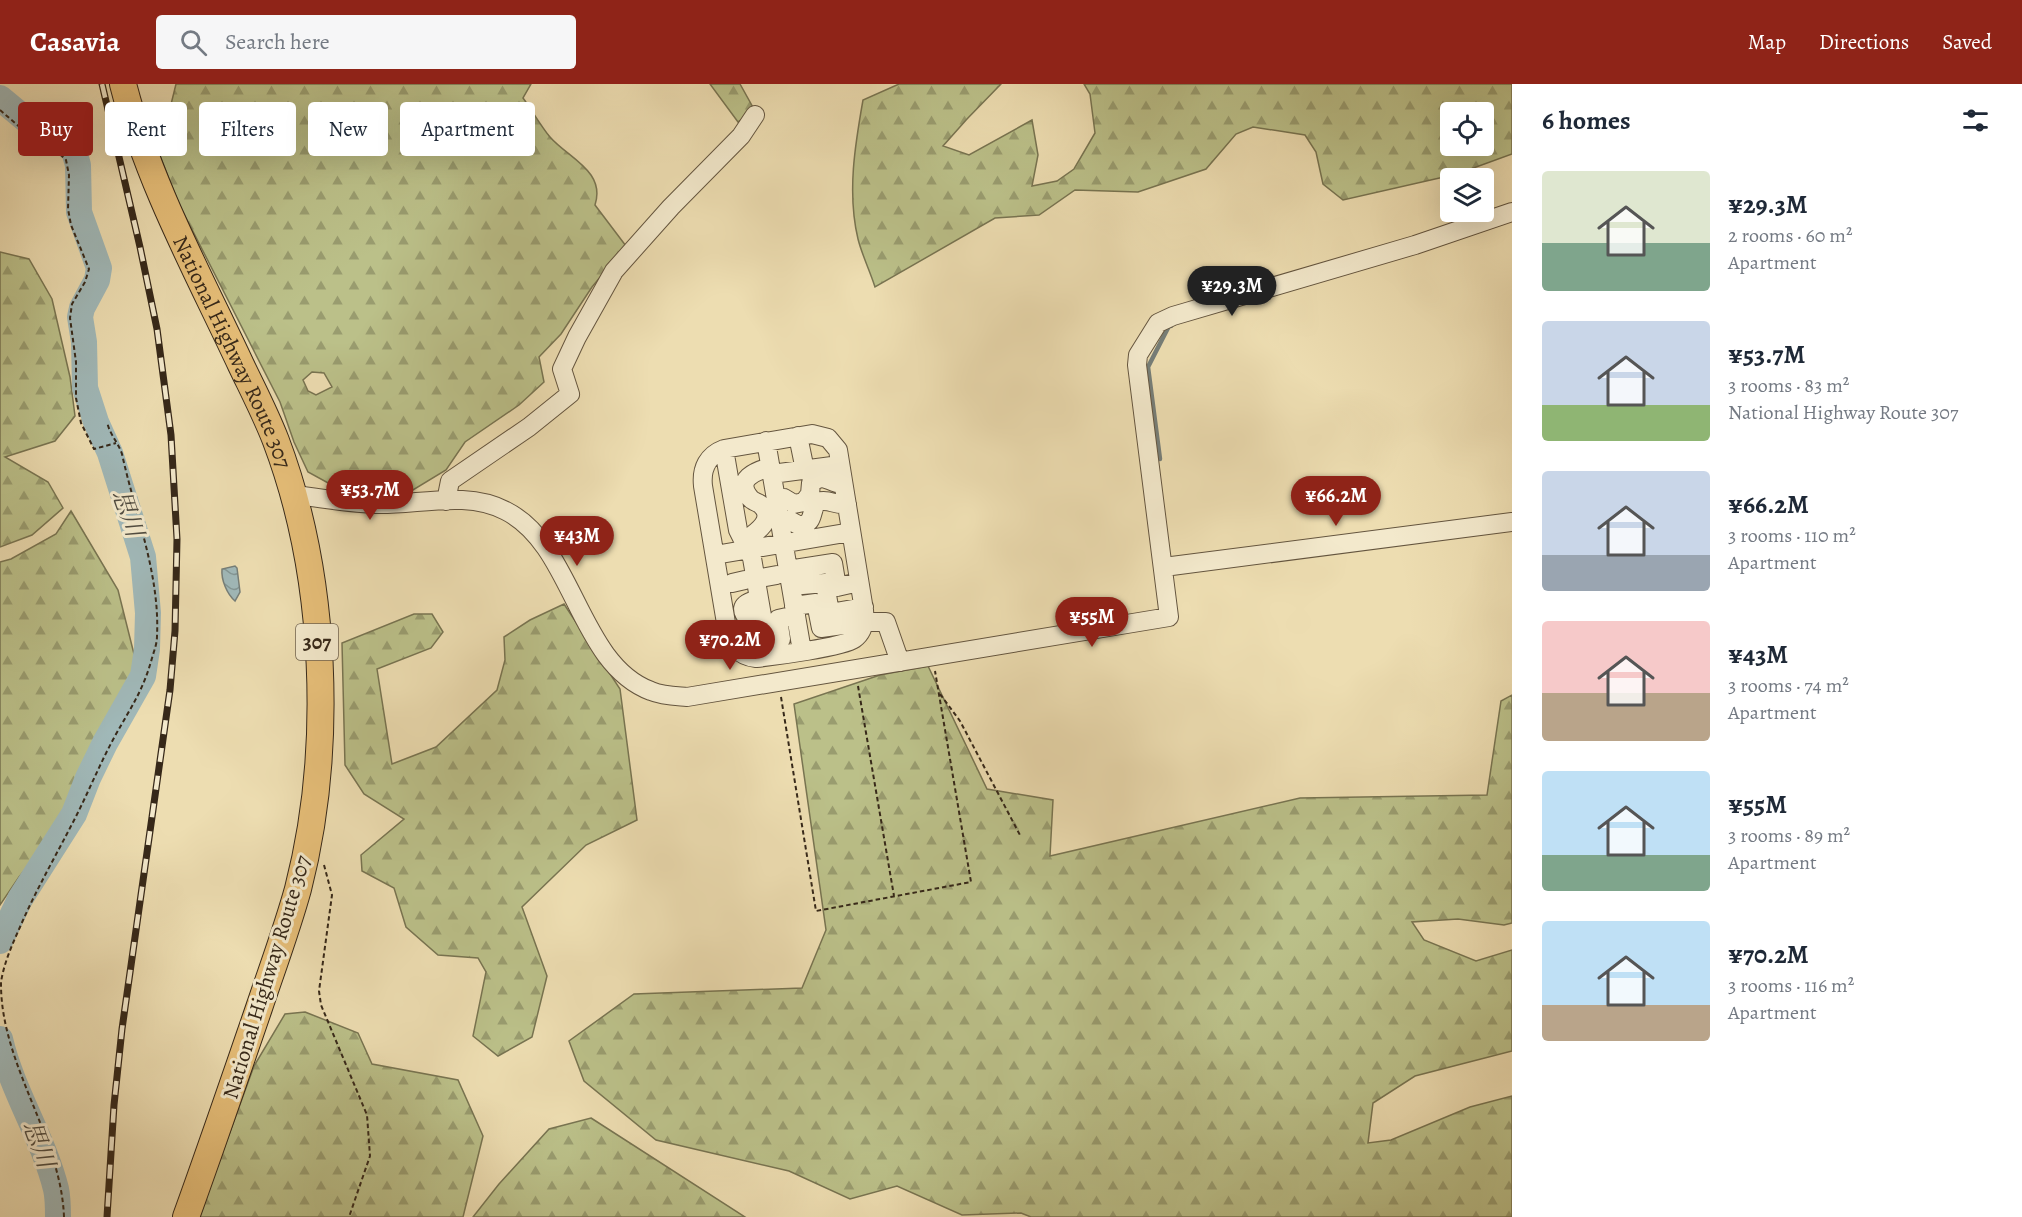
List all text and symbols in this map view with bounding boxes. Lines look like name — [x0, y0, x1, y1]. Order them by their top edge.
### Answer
search box — [156, 15, 576, 69]
text: Casavia — [30, 23, 120, 61]
icon: search — [177, 26, 210, 59]
text: Search here — [225, 27, 330, 57]
text: Map — [1748, 28, 1786, 56]
text: Directions — [1819, 28, 1909, 56]
text: Saved — [1942, 28, 1992, 56]
chip: Buy — [18, 102, 93, 156]
chip: Rent — [105, 102, 187, 156]
chip: Filters — [199, 102, 296, 156]
chip: New — [308, 102, 388, 156]
chip: Apartment — [400, 102, 535, 156]
map controls — [1440, 102, 1494, 222]
button: locate — [1440, 102, 1494, 156]
text: 6 homes — [1542, 103, 1631, 138]
icon: filters — [1959, 104, 1992, 137]
button: layers — [1440, 168, 1494, 222]
text: ¥29.3M — [1728, 187, 1808, 222]
icon: home — [1590, 195, 1662, 267]
text: 2 rooms · 60 m² — [1728, 222, 1852, 249]
street label: National Highway Route 307 — [165, 231, 299, 473]
text: Apartment — [1728, 249, 1817, 276]
pin: ¥29.3M — [1183, 266, 1281, 317]
text: ¥29.3M — [1201, 272, 1263, 299]
text: ¥53.7M — [1728, 337, 1805, 372]
icon: home — [1590, 345, 1662, 417]
text: 3 rooms · 83 m² — [1728, 372, 1849, 399]
text: National Highway Route 307 — [1728, 399, 1958, 426]
pin: ¥53.7M — [321, 470, 419, 521]
text: ¥53.7M — [340, 476, 400, 503]
pin: ¥66.2M — [1287, 476, 1385, 527]
text: ¥66.2M — [1305, 482, 1367, 509]
water label: 思川 — [105, 485, 152, 544]
text: ¥66.2M — [1728, 487, 1809, 522]
icon: home — [1590, 495, 1662, 567]
pin: ¥43M — [541, 516, 613, 567]
text: ¥43M — [554, 522, 600, 549]
text: 3 rooms · 110 m² — [1728, 522, 1856, 549]
text: Apartment — [1728, 549, 1817, 576]
pin: ¥55M — [1056, 597, 1128, 648]
text: ¥55M — [1069, 603, 1115, 630]
pin: ¥70.2M — [681, 620, 779, 671]
road number: 307 — [296, 624, 338, 660]
text: ¥70.2M — [699, 626, 761, 653]
text: ¥43M — [1728, 637, 1788, 672]
icon: home — [1590, 645, 1662, 717]
text: 3 rooms · 74 m² — [1728, 672, 1849, 699]
text: Apartment — [1728, 699, 1817, 726]
text: ¥55M — [1728, 787, 1787, 822]
icon: home — [1590, 795, 1662, 867]
text: 3 rooms · 89 m² — [1728, 822, 1850, 849]
text: Apartment — [1728, 849, 1817, 876]
street label: National Highway Route 307 — [216, 851, 319, 1103]
text: ¥70.2M — [1728, 937, 1809, 972]
icon: home — [1590, 945, 1662, 1017]
text: 3 rooms · 116 m² — [1728, 972, 1854, 999]
text: Apartment — [1728, 999, 1817, 1026]
water label: 思川 — [16, 1116, 63, 1175]

